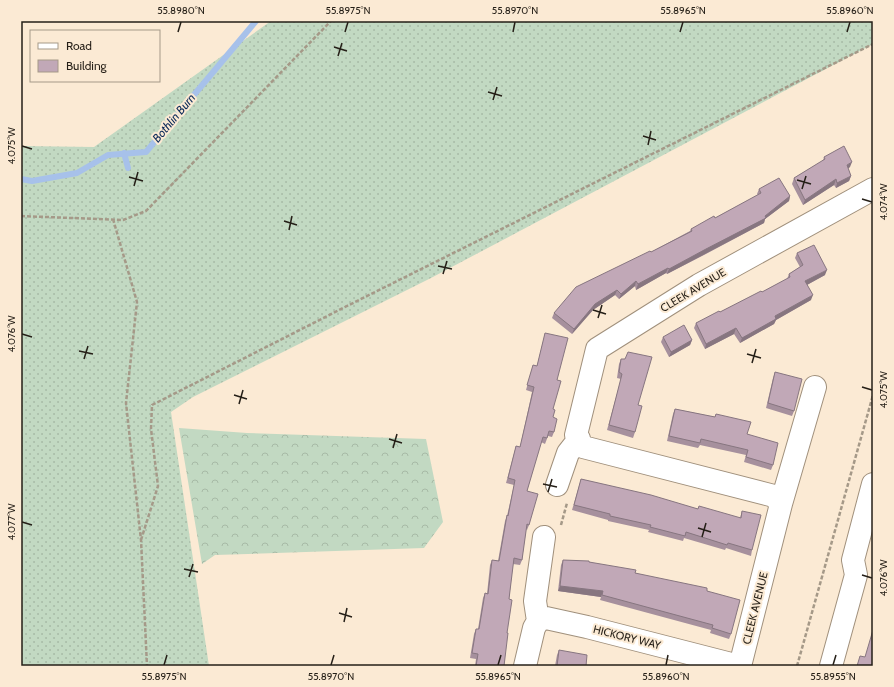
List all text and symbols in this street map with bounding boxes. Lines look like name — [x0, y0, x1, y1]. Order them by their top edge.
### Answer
text: 55.8980°N — [157, 4, 205, 17]
text: 55.8975°N — [325, 4, 371, 17]
text: 55.8970°N — [492, 4, 538, 17]
text: 55.8965°N — [660, 4, 706, 17]
text: 55.8960°N — [826, 4, 874, 17]
legend — [30, 30, 160, 82]
text: Road — [66, 38, 92, 53]
text: Building — [66, 58, 108, 73]
water label: Bothlin Burn — [149, 90, 198, 145]
text: 4.075°W — [5, 127, 18, 165]
text: 4.074°W — [877, 183, 890, 221]
street label: CLEEK AVENUE — [658, 265, 728, 315]
text: 4.076°W — [5, 315, 18, 353]
text: 4.075°W — [877, 371, 890, 409]
text: 4.077°W — [5, 503, 18, 540]
text: 4.076°W — [877, 559, 890, 597]
street label: CLEEK AVENUE — [739, 570, 771, 646]
street label: HICKORY WAY — [592, 622, 663, 652]
text: 55.8975°N — [141, 670, 187, 683]
text: 55.8970°N — [308, 670, 354, 683]
text: 55.8965°N — [475, 670, 521, 683]
text: 55.8960°N — [642, 670, 690, 683]
text: 55.8955°N — [810, 670, 856, 683]

